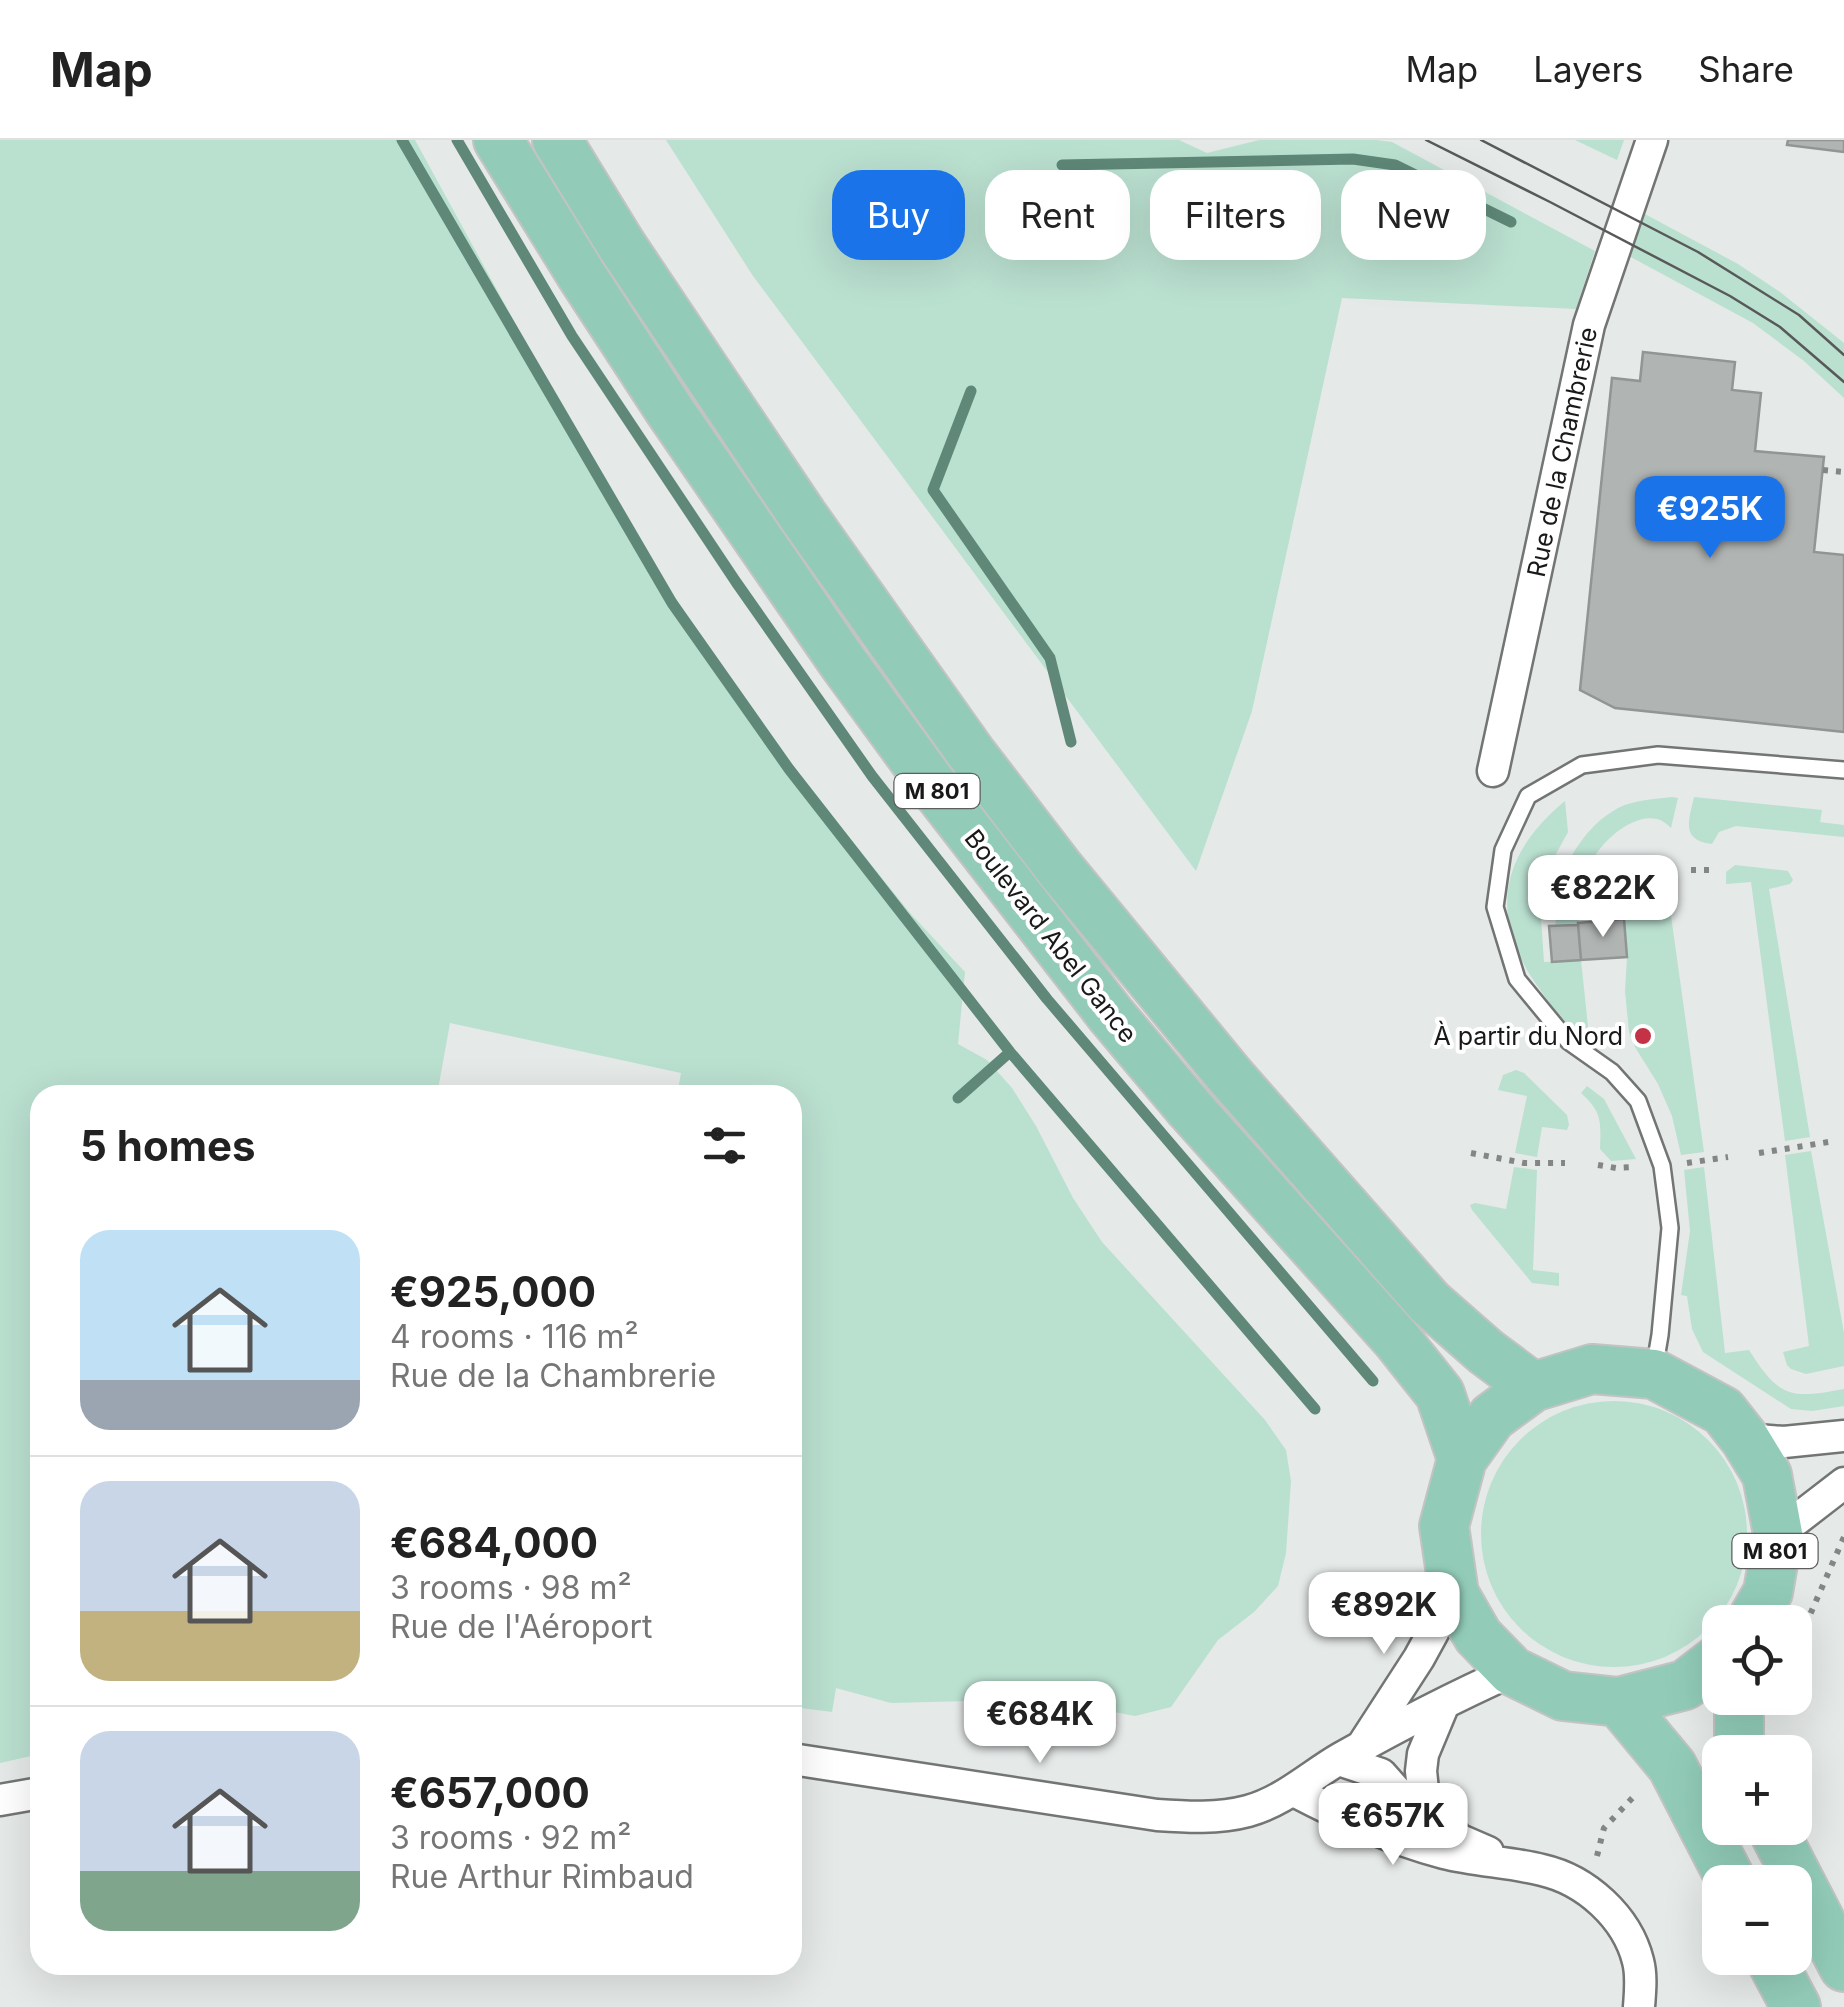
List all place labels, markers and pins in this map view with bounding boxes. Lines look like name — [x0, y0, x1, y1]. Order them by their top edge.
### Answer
pin: €925K — [1640, 476, 1780, 561]
pin: €822K — [1533, 855, 1673, 940]
place label: À partir du Nord — [1433, 1020, 1623, 1051]
marker: À partir du Nord — [1632, 1025, 1654, 1047]
pin: €892K — [1314, 1572, 1454, 1657]
pin: €684K — [970, 1681, 1110, 1766]
pin: €657K — [1323, 1783, 1463, 1868]

